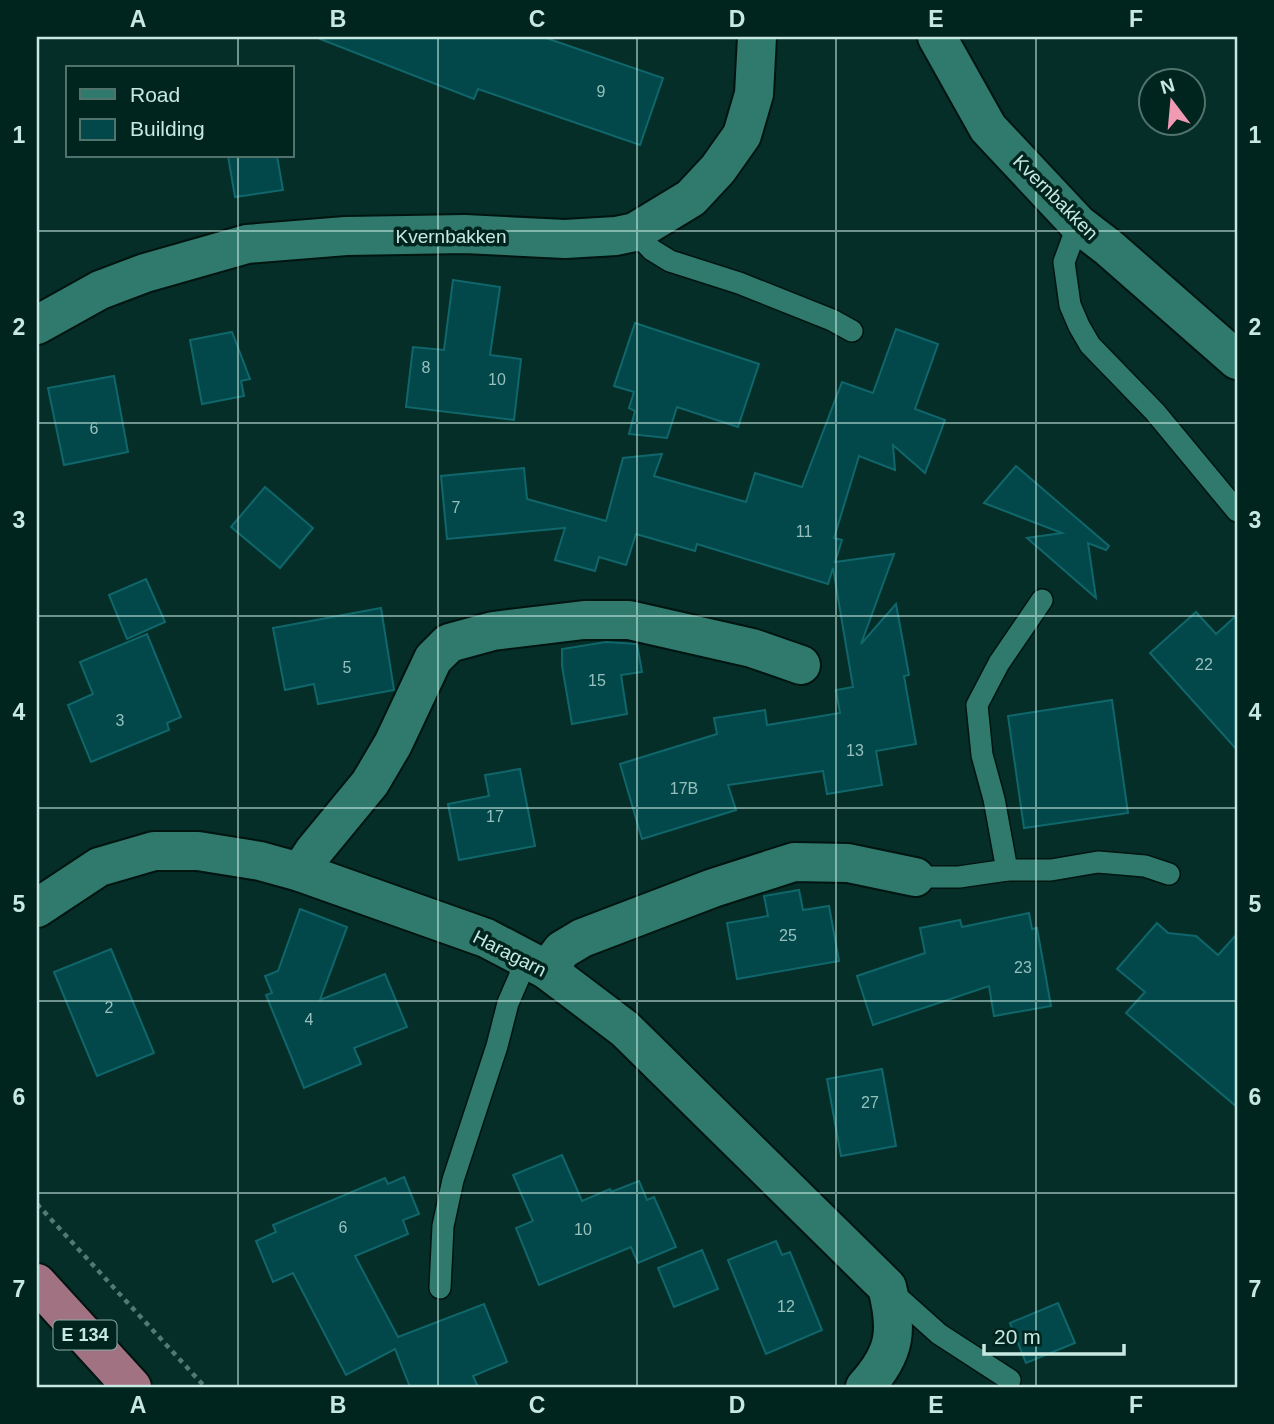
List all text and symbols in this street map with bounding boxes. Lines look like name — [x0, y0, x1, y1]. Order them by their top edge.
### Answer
text: A — [130, 6, 146, 32]
text: B — [330, 6, 346, 32]
text: C — [529, 6, 545, 32]
text: D — [729, 6, 745, 32]
text: E — [928, 6, 944, 32]
text: F — [1129, 6, 1143, 32]
legend — [66, 66, 294, 158]
north arrow — [1138, 66, 1208, 136]
text: N — [1158, 74, 1177, 98]
text: Road — [130, 83, 180, 106]
house number: 9 — [597, 83, 606, 100]
text: Building — [130, 117, 205, 140]
text: 1 — [13, 122, 26, 148]
text: 1 — [1249, 122, 1262, 148]
street label: Kvernbakken — [1009, 151, 1102, 244]
street label: Kvernbakken — [396, 226, 506, 247]
text: 2 — [13, 314, 25, 340]
text: 2 — [1249, 314, 1261, 340]
house number: 8 — [422, 359, 431, 376]
house number: 10 — [488, 371, 506, 388]
house number: 6 — [90, 420, 99, 437]
house number: 7 — [452, 499, 461, 516]
text: 3 — [13, 507, 25, 533]
text: 3 — [1249, 507, 1261, 533]
house number: 11 — [796, 523, 812, 540]
house number: 22 — [1195, 656, 1213, 673]
house number: 5 — [343, 659, 352, 676]
house number: 15 — [588, 672, 606, 689]
text: 4 — [13, 699, 26, 725]
text: 4 — [1249, 699, 1262, 725]
house number: 3 — [116, 712, 125, 729]
house number: 13 — [846, 742, 864, 759]
house number: 17B — [670, 780, 698, 797]
house number: 17 — [486, 808, 504, 825]
text: 5 — [13, 891, 26, 917]
text: 5 — [1249, 891, 1262, 917]
street label: Haragarn — [470, 926, 550, 981]
house number: 25 — [779, 927, 797, 944]
house number: 23 — [1014, 959, 1032, 976]
house number: 2 — [105, 999, 114, 1016]
house number: 4 — [305, 1011, 314, 1028]
text: 6 — [13, 1084, 25, 1110]
text: 6 — [1249, 1084, 1261, 1110]
house number: 27 — [861, 1094, 879, 1111]
house number: 6 — [339, 1219, 348, 1236]
house number: 10 — [574, 1221, 592, 1238]
text: 7 — [13, 1276, 25, 1302]
text: 7 — [1249, 1276, 1261, 1302]
house number: 12 — [777, 1298, 795, 1315]
scale bar — [984, 1312, 1124, 1356]
road number: E 134 — [54, 1320, 116, 1350]
text: 20 m — [994, 1325, 1041, 1348]
text: A — [130, 1392, 146, 1418]
text: B — [330, 1392, 346, 1418]
text: C — [529, 1392, 545, 1418]
text: D — [729, 1392, 745, 1418]
text: E — [928, 1392, 944, 1418]
text: F — [1129, 1392, 1143, 1418]

